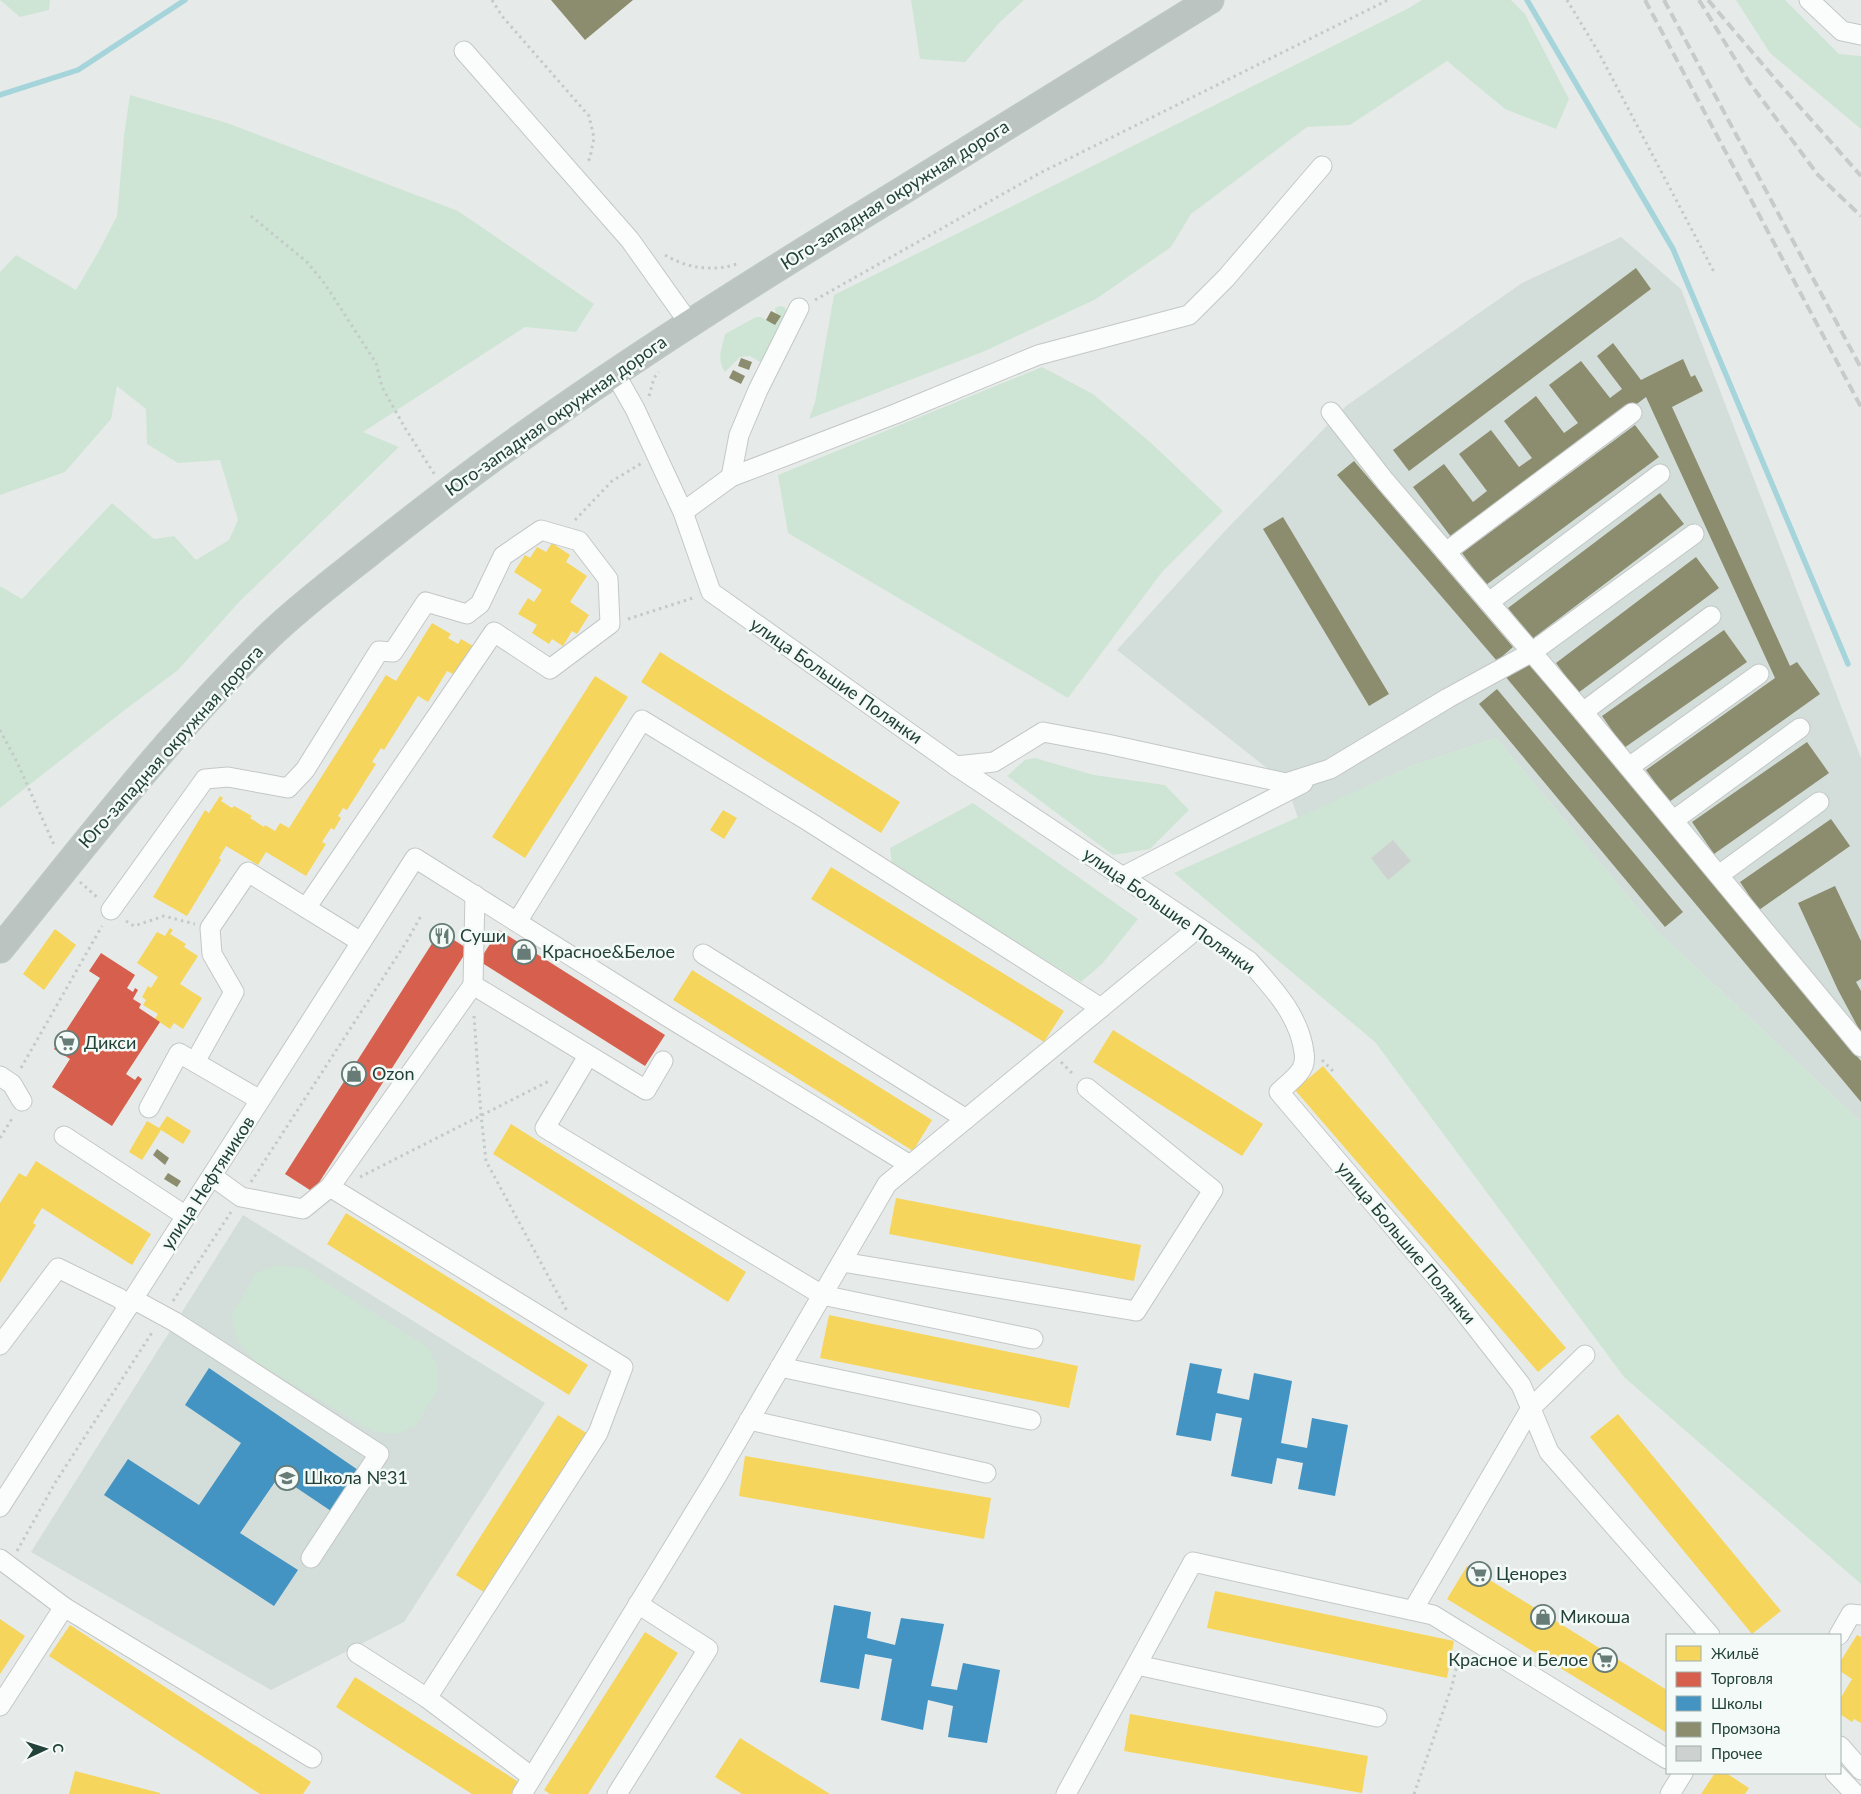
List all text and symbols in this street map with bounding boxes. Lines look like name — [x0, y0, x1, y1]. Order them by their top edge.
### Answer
street label: Юго-западная окружная дорога — [776, 115, 1013, 274]
street label: Юго-западная окружная дорога — [440, 330, 670, 500]
street label: улица Большие Полянки — [746, 612, 927, 748]
street label: Юго-западная окружная дорога — [73, 640, 267, 852]
street label: улица Большие Полянки — [1079, 842, 1260, 978]
restaurant icon: Суши — [429, 923, 455, 949]
place label: Суши — [460, 924, 506, 946]
shop icon: Красное&Белое — [511, 939, 537, 965]
place label: Красное&Белое — [542, 940, 675, 962]
supermarket icon: Дикси — [54, 1030, 80, 1056]
place label: Дикси — [84, 1031, 136, 1053]
shop icon: Ozon — [341, 1061, 367, 1087]
place label: Ozon — [372, 1062, 414, 1084]
street label: улица Нефтяников — [156, 1111, 259, 1254]
street label: улица Большие Полянки — [1332, 1157, 1481, 1328]
school or university icon: Школа №31 — [274, 1465, 300, 1491]
place label: Школа №31 — [304, 1466, 408, 1488]
supermarket icon: Ценорез — [1466, 1561, 1492, 1587]
place label: Ценорез — [1496, 1562, 1567, 1584]
shop icon: Микоша — [1530, 1604, 1556, 1630]
place label: Микоша — [1560, 1605, 1630, 1627]
legend — [1666, 1634, 1841, 1774]
text: Жильё — [1711, 1644, 1759, 1662]
supermarket icon: Красное и Белое — [1592, 1647, 1618, 1673]
place label: Красное и Белое — [1448, 1648, 1588, 1670]
text: Торговля — [1711, 1669, 1773, 1687]
text: Школы — [1711, 1694, 1762, 1712]
text: Промзона — [1711, 1719, 1781, 1737]
north arrow — [20, 1724, 70, 1774]
text: С — [50, 1743, 67, 1754]
text: Прочее — [1711, 1744, 1762, 1762]

